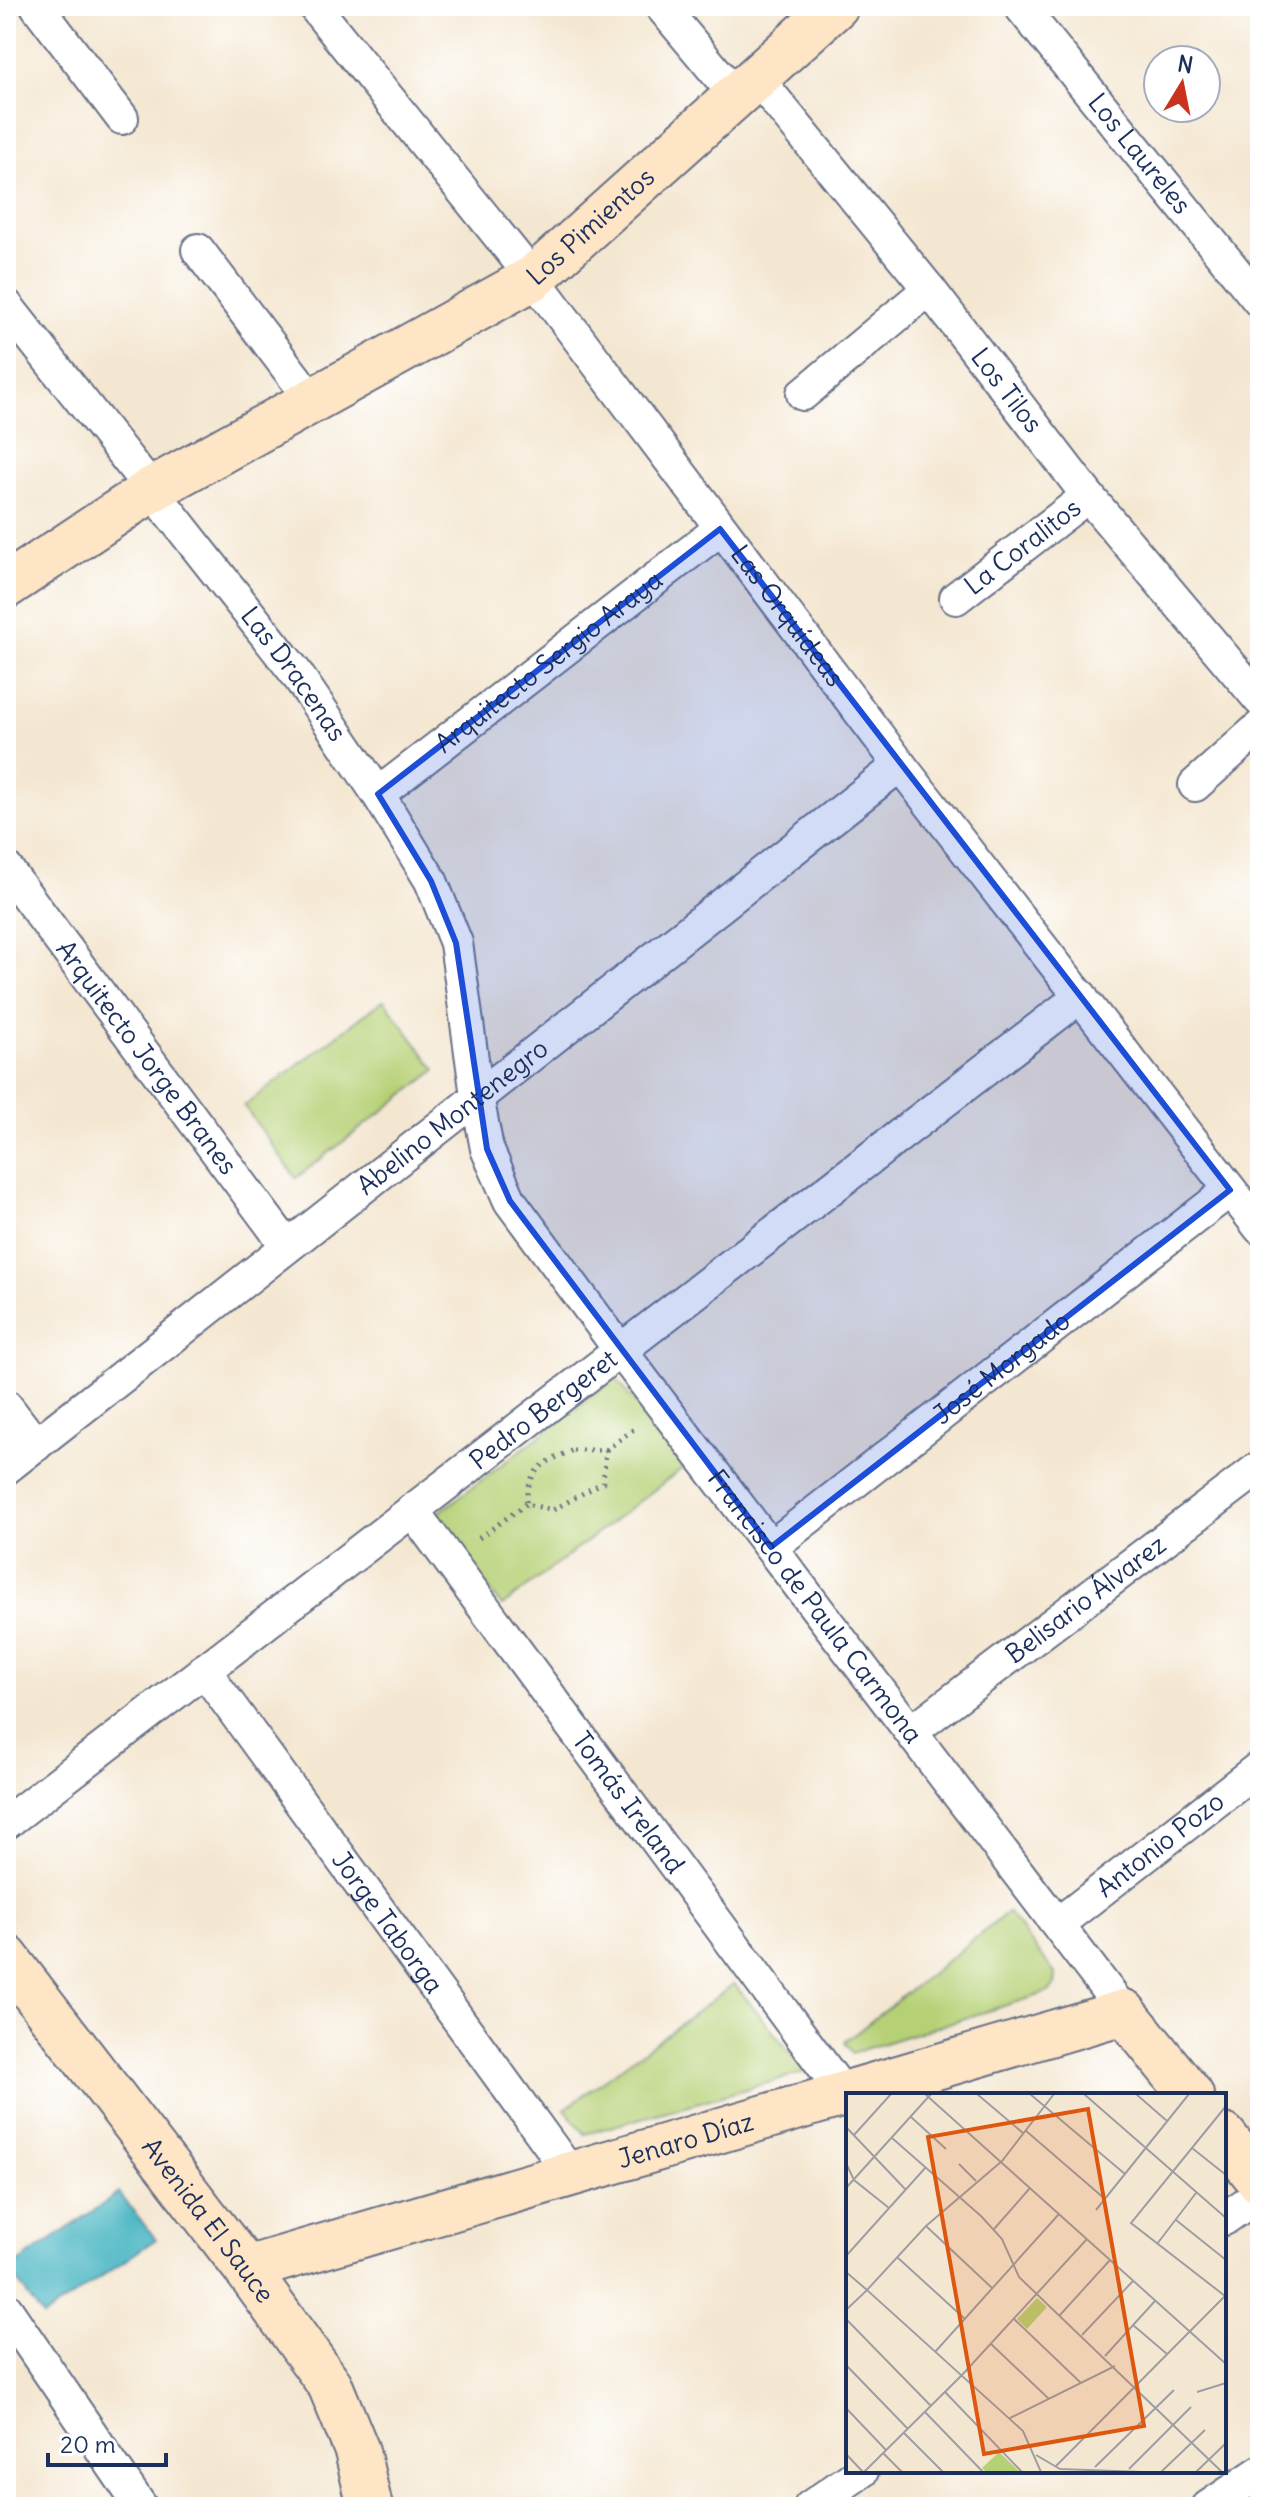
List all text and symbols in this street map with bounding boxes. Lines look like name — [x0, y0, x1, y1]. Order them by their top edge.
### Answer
north arrow — [1142, 44, 1222, 124]
text: N — [1176, 49, 1195, 79]
street label: Los Laureles — [1081, 86, 1199, 220]
street label: Los Pimientos — [519, 160, 661, 292]
street label: Los Tilos — [964, 341, 1050, 439]
street label: La Coralitos — [957, 491, 1087, 602]
street label: Las Orquídeas — [724, 538, 852, 693]
street label: Arquitecto Sergio Araya — [428, 563, 669, 760]
street label: Las Dracenas — [234, 600, 354, 747]
street label: Arquitecto Jorge Branes — [49, 933, 245, 1181]
street label: Abelino Montenegro — [350, 1031, 554, 1202]
street label: José Morgado — [926, 1304, 1076, 1431]
street label: Pedro Bergeret — [463, 1342, 624, 1476]
street label: Francisco de Paula Carmona — [701, 1463, 930, 1749]
street label: Belisario Álvarez — [999, 1527, 1172, 1670]
street label: Tomás Ireland — [566, 1725, 692, 1880]
street label: Antonio Pozo — [1089, 1784, 1230, 1904]
street label: Jorge Taborga — [325, 1844, 451, 2000]
inset map — [846, 2093, 1226, 2473]
street label: Jenaro Díaz — [614, 2104, 757, 2175]
street label: Avenida El Sauce — [135, 2131, 282, 2309]
scale bar — [48, 2417, 166, 2467]
text: 20 m — [60, 2429, 116, 2459]

